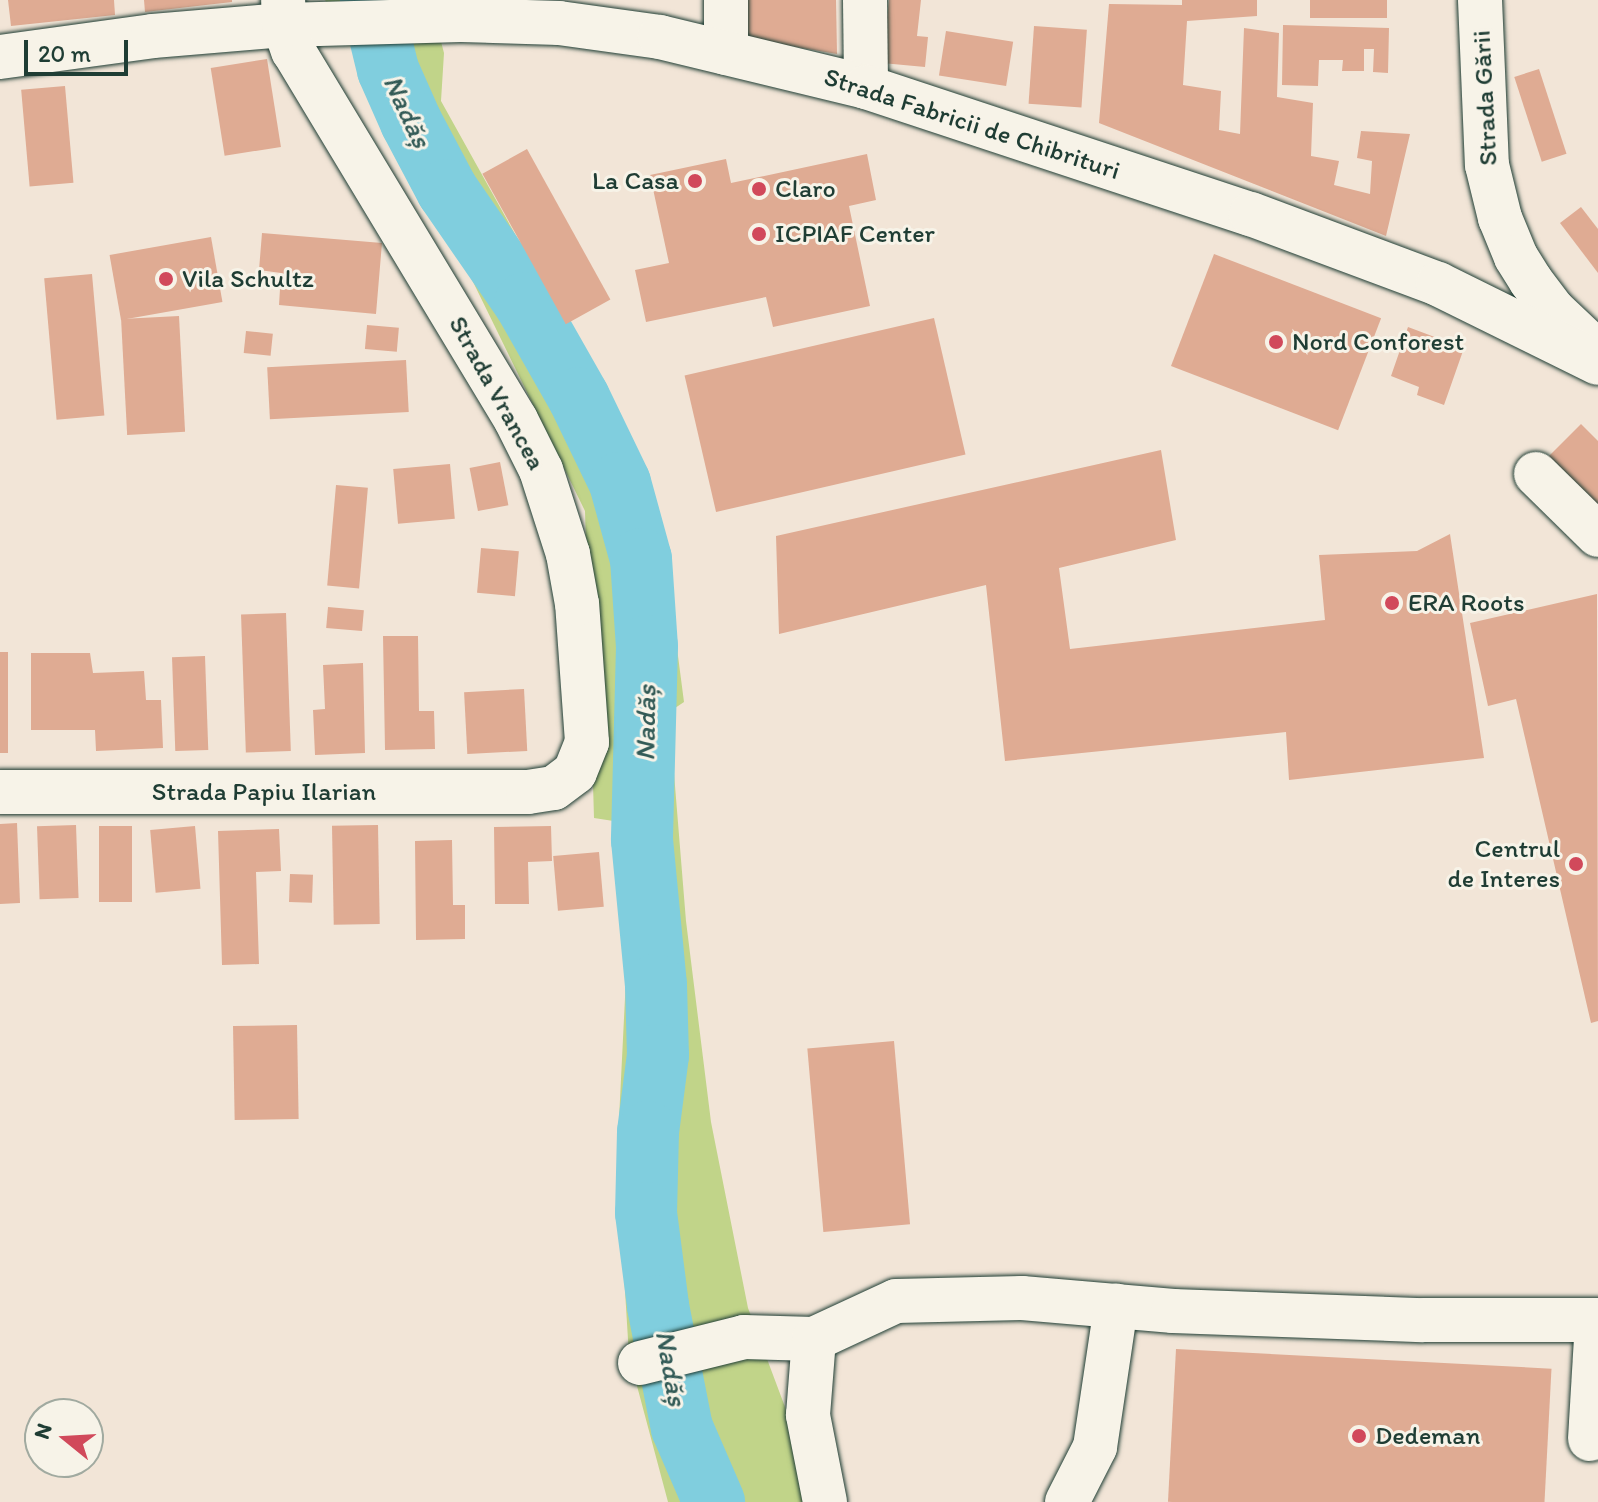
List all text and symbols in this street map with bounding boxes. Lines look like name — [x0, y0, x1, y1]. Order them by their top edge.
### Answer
scale bar — [28, 24, 132, 74]
street label: Strada Gării — [1466, 29, 1504, 167]
text: 20 m — [38, 39, 91, 68]
street label: Strada Fabricii de Chibrituri — [820, 61, 1124, 187]
water label: Nadăș — [377, 69, 439, 153]
place label: La Casa — [592, 165, 679, 197]
marker: La Casa — [686, 172, 704, 190]
place label: Claro — [775, 173, 836, 205]
marker: Claro — [750, 180, 768, 198]
place label: ICPIAF Center — [775, 218, 935, 250]
marker: ICPIAF Center — [750, 225, 768, 243]
place label: Vila Schultz — [182, 263, 313, 295]
marker: Vila Schultz — [157, 270, 175, 288]
street label: Strada Vrancea — [442, 310, 552, 476]
place label: Nord Conforest — [1292, 326, 1465, 358]
marker: Nord Conforest — [1267, 333, 1285, 351]
place label: ERA Roots — [1408, 587, 1524, 619]
marker: ERA Roots — [1383, 594, 1401, 612]
water label: Nadăș — [628, 685, 662, 761]
street label: Strada Papiu Ilarian — [152, 776, 376, 808]
place label: Centrul de Interes — [1447, 833, 1560, 894]
marker: Centrul de Interes — [1567, 855, 1585, 873]
water label: Nadăș — [649, 1328, 695, 1408]
north arrow — [24, 1398, 104, 1478]
text: N — [27, 1420, 58, 1442]
place label: Dedeman — [1375, 1420, 1480, 1452]
marker: Dedeman — [1350, 1427, 1368, 1445]

